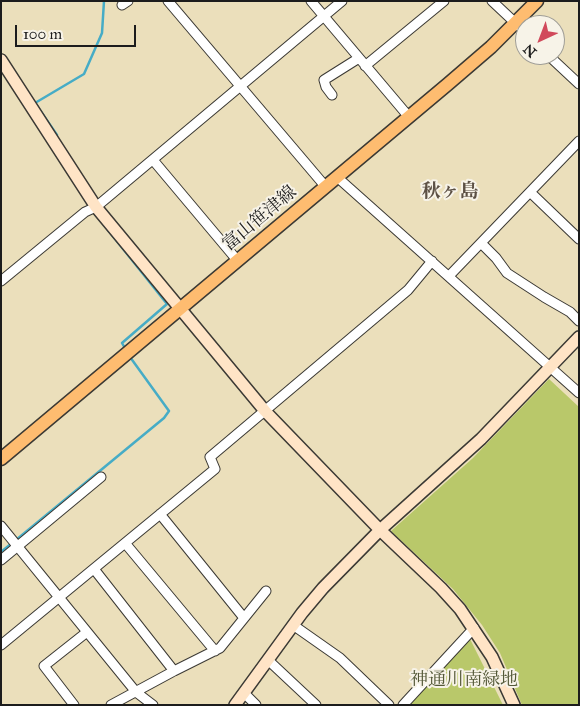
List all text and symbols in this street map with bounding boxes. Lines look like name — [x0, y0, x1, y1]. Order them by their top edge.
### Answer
scale bar — [18, 15, 139, 47]
north arrow — [515, 15, 565, 65]
text: 100 m — [23, 25, 62, 43]
text: N — [520, 40, 540, 61]
district label: 秋ヶ島 — [422, 181, 478, 203]
street label: 富山笹津線 — [219, 182, 301, 256]
park label: 神通川南緑地 — [410, 670, 518, 692]

